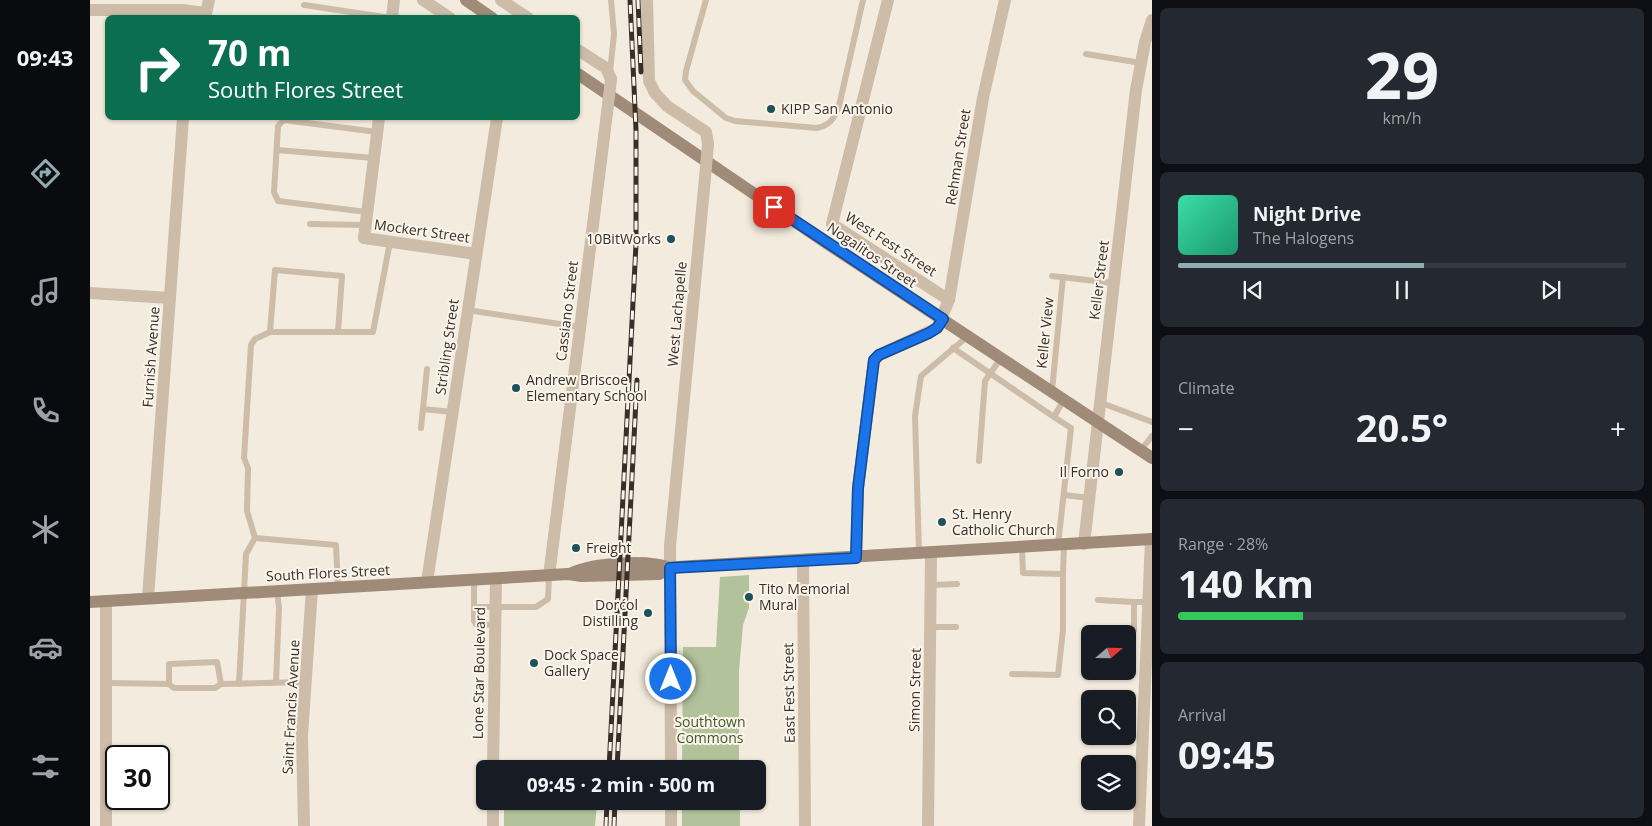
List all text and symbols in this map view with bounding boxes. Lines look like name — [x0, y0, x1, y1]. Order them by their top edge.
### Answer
text: 70 m — [208, 29, 291, 76]
text: 29 — [1365, 30, 1439, 118]
icon: right — [125, 35, 190, 100]
text: 09:43 — [17, 42, 73, 72]
text: South Flores Street — [208, 74, 403, 104]
place label: KIPP San Antonio — [781, 99, 893, 118]
marker: KIPP San Antonio — [765, 103, 777, 115]
street label: Rehman Street — [941, 107, 974, 206]
text: km/h — [1383, 107, 1421, 129]
icon: directions — [28, 156, 63, 191]
pin — [753, 186, 795, 228]
icon: arrive — [760, 193, 788, 221]
text: Night Drive — [1253, 201, 1361, 227]
street label: West Fest Street — [842, 207, 941, 280]
street label: Mockert Street — [373, 214, 471, 247]
street label: Nogalitos Street — [824, 218, 921, 292]
text: The Halogens — [1253, 227, 1354, 249]
place label: 10BitWorks — [586, 229, 661, 248]
marker: 10BitWorks — [665, 233, 677, 245]
street label: Keller Street — [1084, 239, 1113, 321]
street label: Cassiano Street — [551, 260, 582, 362]
street label: West Lachapelle — [662, 260, 691, 367]
icon: music — [28, 274, 63, 309]
icon: previous — [1239, 276, 1267, 304]
icon: pause — [1388, 276, 1416, 304]
icon: next — [1537, 276, 1565, 304]
street label: Keller View — [1031, 296, 1058, 369]
street label: Stribling Street — [430, 298, 463, 396]
street label: Furnish Avenue — [137, 306, 164, 408]
place label: Andrew Briscoe Elementary School — [526, 370, 647, 405]
text: Climate — [1178, 377, 1235, 399]
marker: Andrew Briscoe Elementary School — [510, 382, 522, 394]
icon: phone — [28, 393, 63, 428]
text: 20.5° — [1356, 401, 1448, 453]
text: − — [1178, 409, 1194, 447]
text: + — [1610, 409, 1626, 447]
place label: Il Forno — [1060, 462, 1109, 481]
marker: Il Forno — [1113, 466, 1125, 478]
place label: St. Henry Catholic Church — [952, 504, 1055, 539]
icon: climate — [28, 512, 63, 547]
marker: St. Henry Catholic Church — [936, 516, 948, 528]
text: Range · 28% — [1178, 533, 1268, 555]
place label: Freight — [586, 538, 632, 557]
marker: Freight — [570, 542, 582, 554]
text: 140 km — [1178, 557, 1314, 609]
street label: South Flores Street — [266, 560, 390, 585]
place label: Tito Memorial Mural — [759, 579, 850, 614]
marker: Tito Memorial Mural — [743, 591, 755, 603]
place label: Dorćol Distilling — [582, 595, 638, 630]
street label: Lone Star Boulevard — [468, 607, 489, 739]
marker: Dorćol Distilling — [642, 607, 654, 619]
north arrow — [1081, 625, 1136, 680]
map controls — [1081, 625, 1136, 810]
icon: car — [28, 630, 63, 665]
street label: Saint Francis Avenue — [277, 639, 304, 775]
street label: East Fest Street — [778, 643, 799, 743]
place label: Dock Space Gallery — [544, 645, 619, 680]
street label: Simon Street — [904, 648, 925, 732]
position arrow — [644, 652, 696, 704]
marker: Dock Space Gallery — [528, 657, 540, 669]
button: search — [1081, 690, 1136, 745]
text: Arrival — [1178, 704, 1226, 726]
park label: Southtown Commons — [674, 712, 746, 747]
text: 09:45 — [1178, 728, 1276, 780]
speed limit sign: 30 — [105, 745, 170, 810]
icon: filters — [28, 749, 63, 784]
button: layers — [1081, 755, 1136, 810]
text: 09:45 · 2 min · 500 m — [527, 772, 715, 798]

